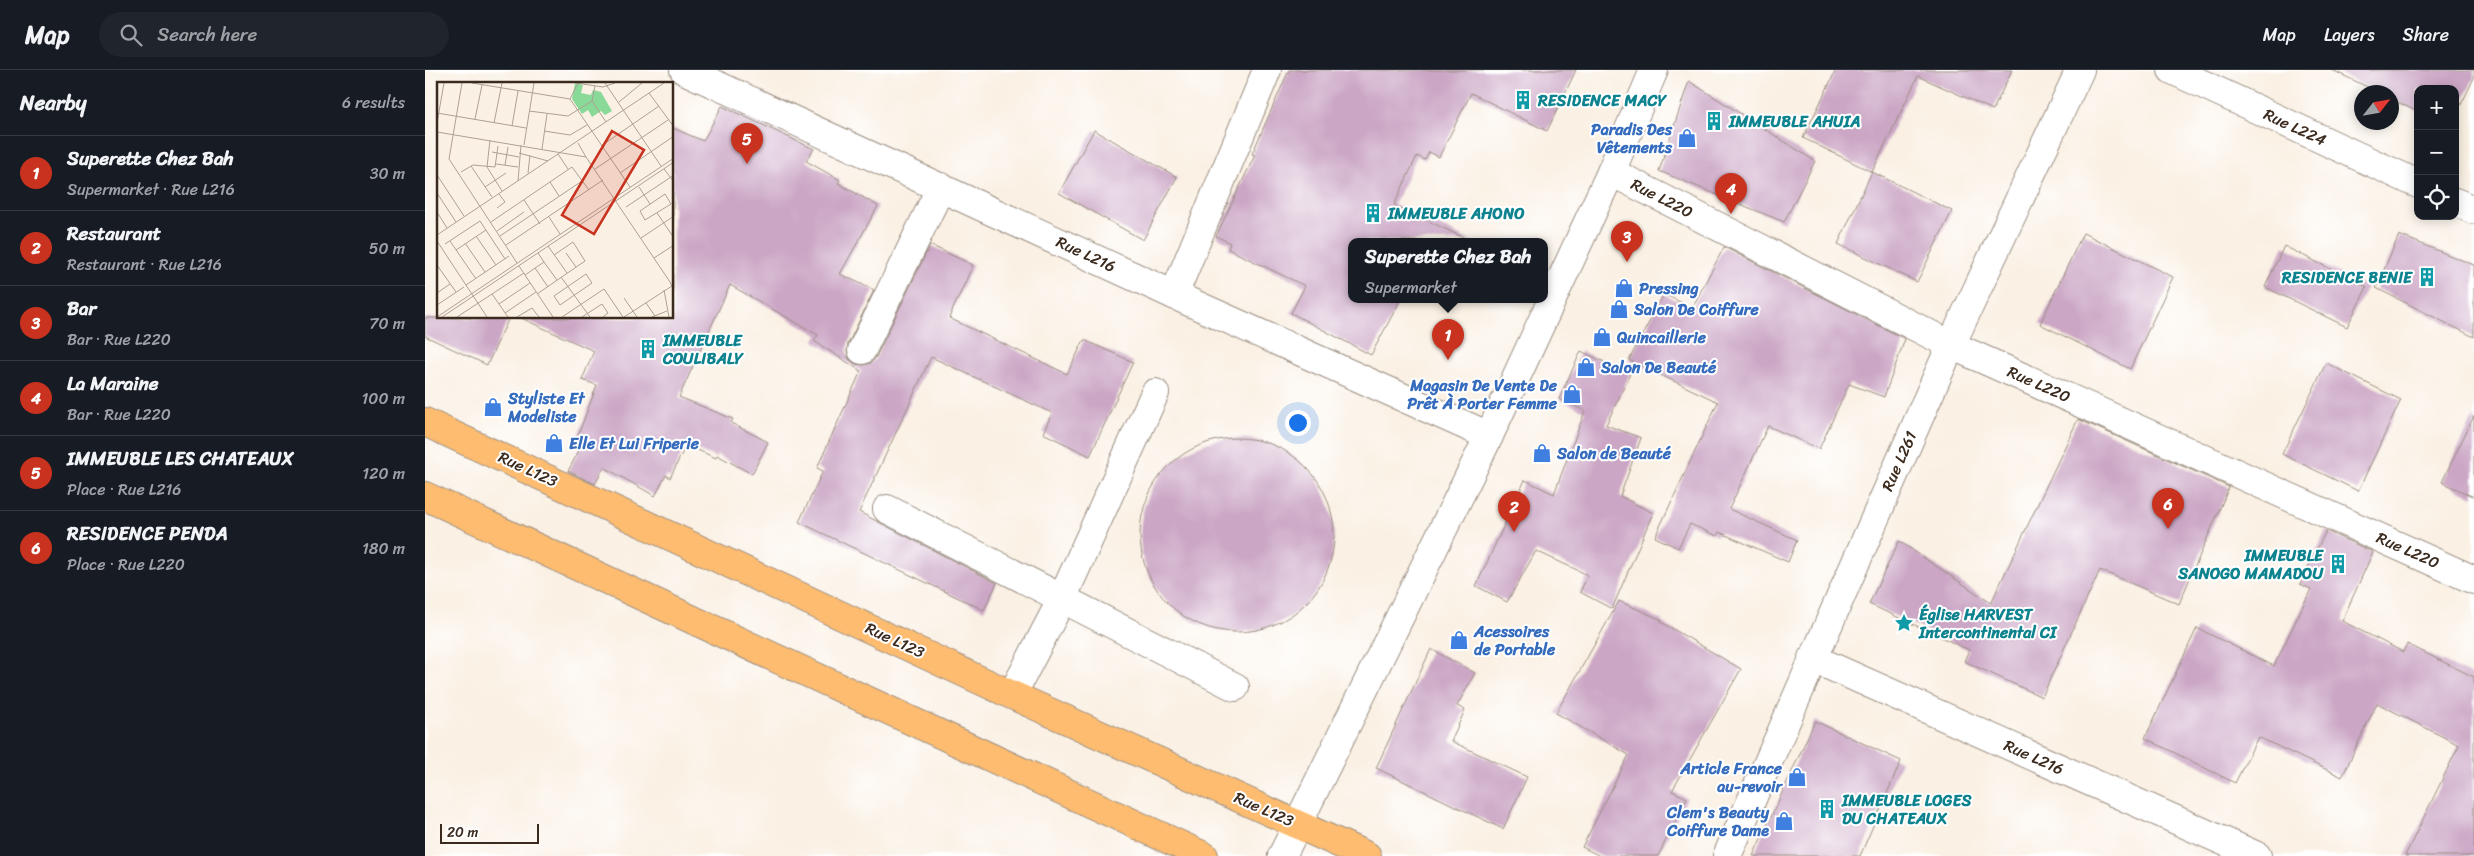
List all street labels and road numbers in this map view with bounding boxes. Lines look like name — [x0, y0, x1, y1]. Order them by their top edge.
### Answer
street label: Rue L224 — [2259, 100, 2331, 154]
street label: Rue L220 — [1626, 170, 1698, 226]
street label: Rue L216 — [1051, 227, 1121, 281]
street label: Rue L220 — [2003, 357, 2075, 411]
street label: Rue L261 — [1873, 426, 1925, 496]
street label: Rue L123 — [493, 443, 563, 496]
street label: Rue L220 — [2372, 523, 2444, 577]
street label: Rue L123 — [860, 614, 930, 667]
street label: Rue L216 — [1999, 731, 2069, 783]
street label: Rue L123 — [1229, 783, 1299, 835]

